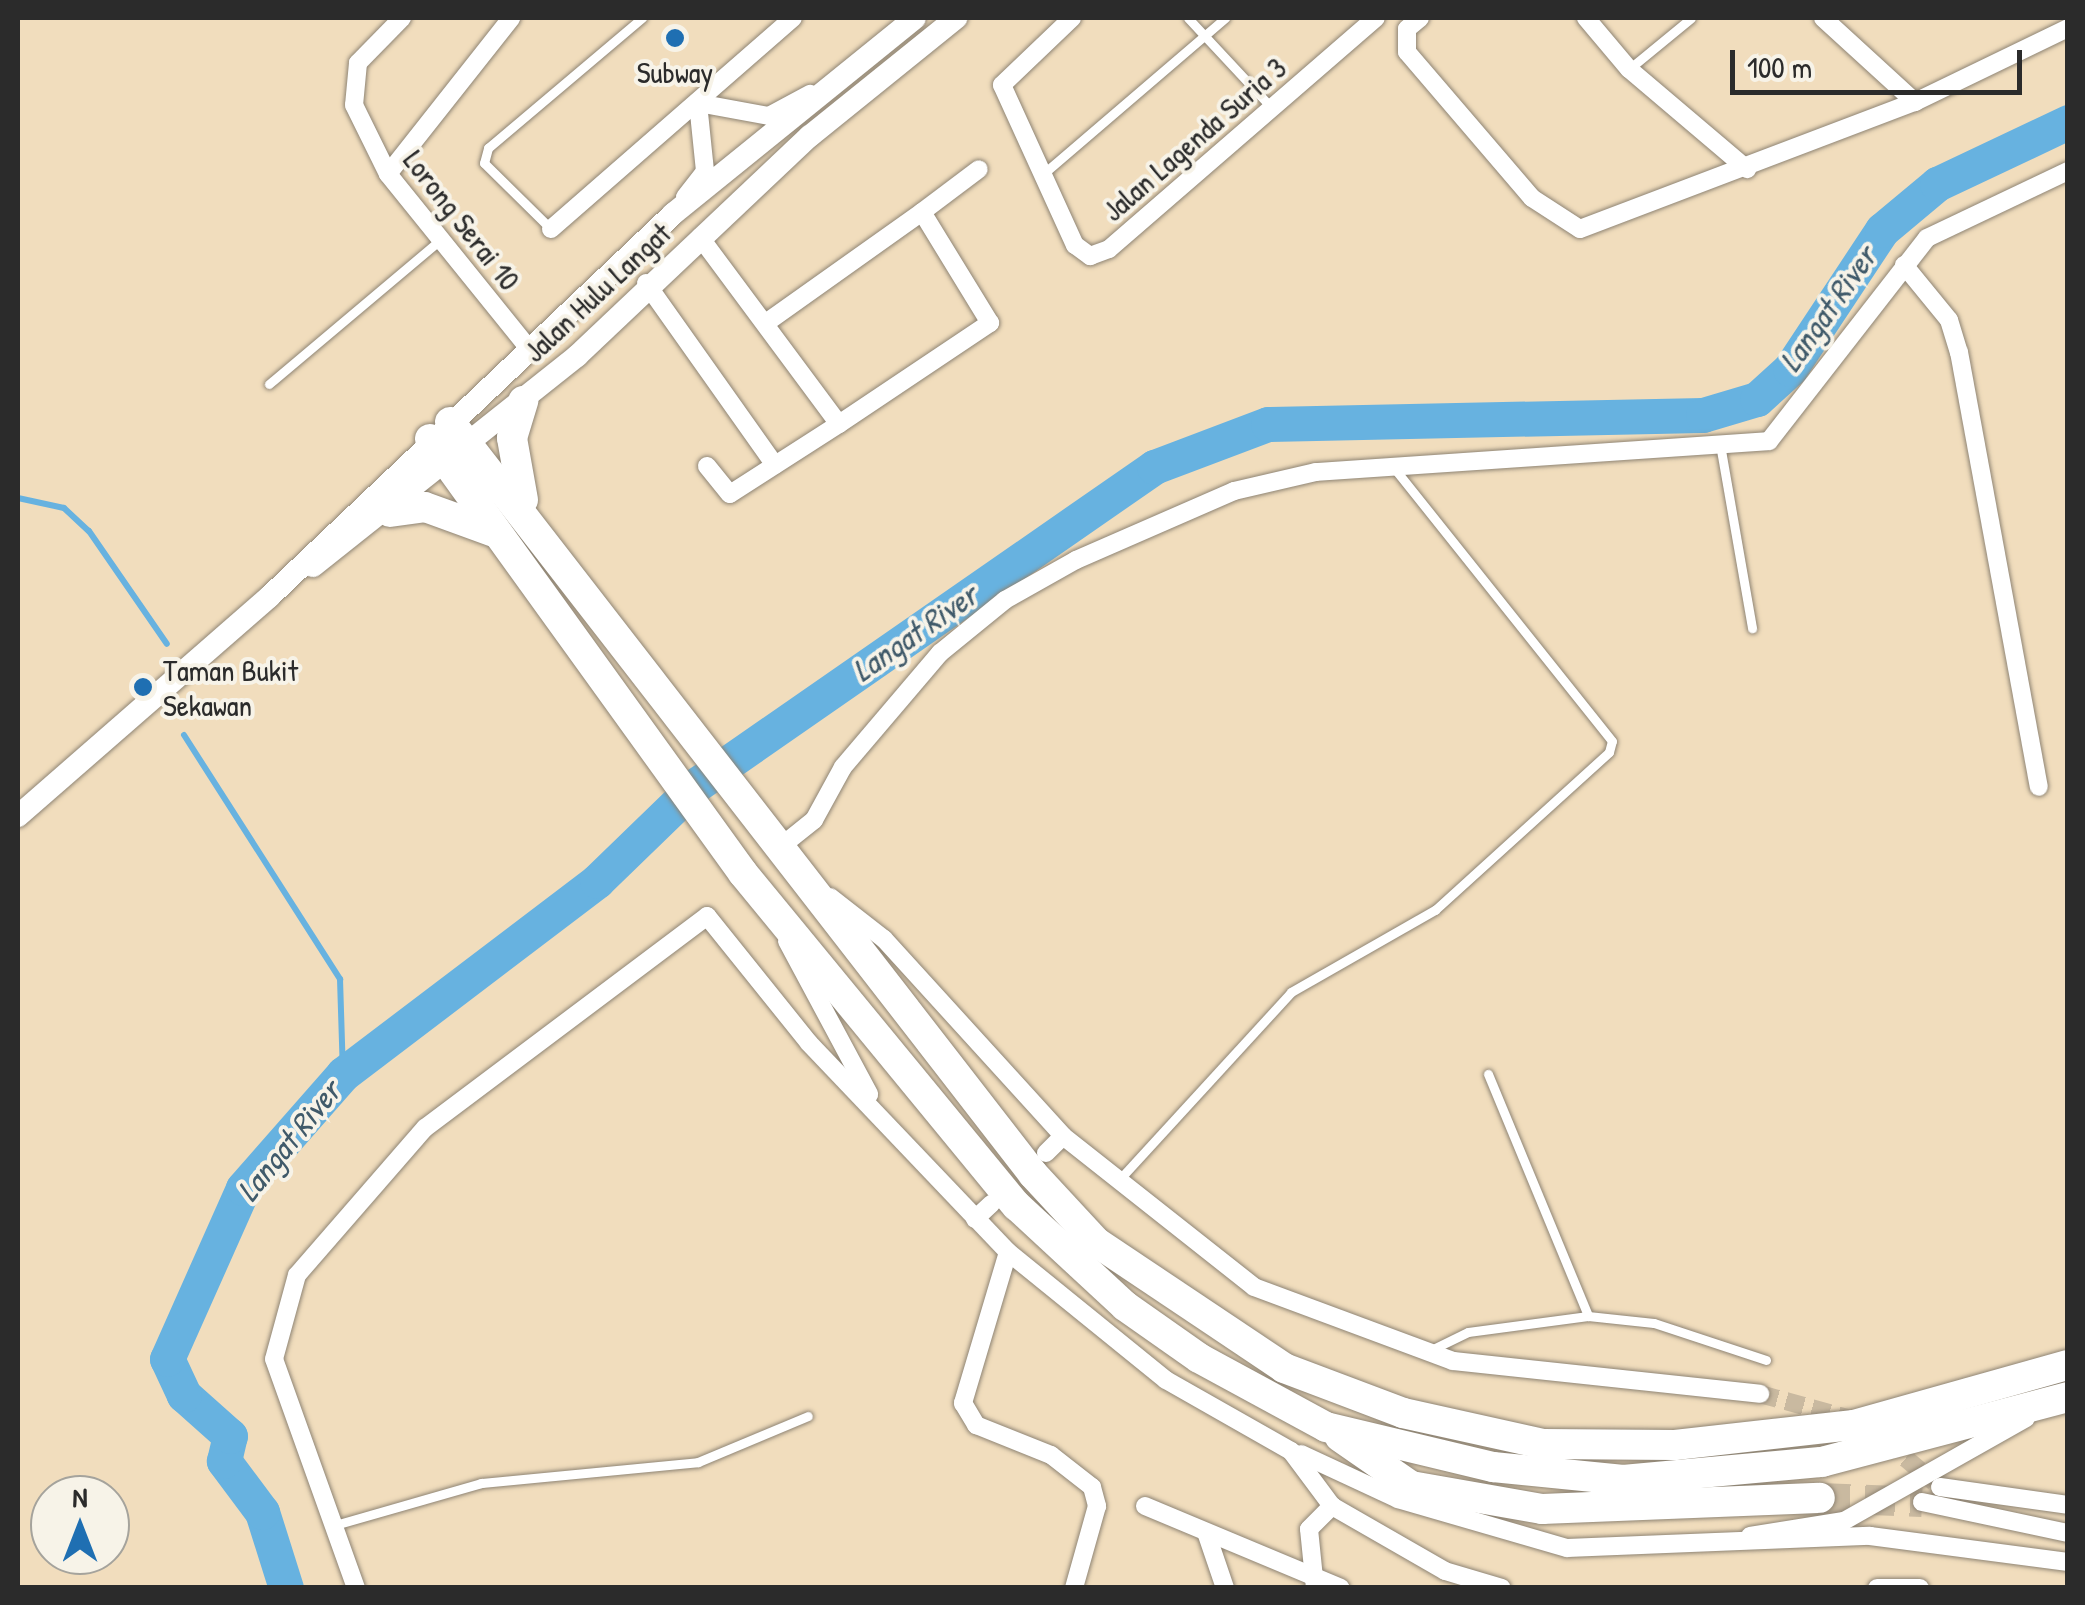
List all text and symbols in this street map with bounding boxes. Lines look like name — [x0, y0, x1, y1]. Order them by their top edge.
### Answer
marker: Subway — [664, 27, 686, 49]
scale bar — [1735, 30, 2028, 92]
text: 100 m — [1747, 47, 1812, 87]
street label: Jalan Lagenda Suria 3 — [1095, 50, 1293, 228]
place label: Subway — [637, 54, 713, 90]
street label: Lorong Serai 10 — [396, 143, 528, 297]
street label: Jalan Hulu Langat — [516, 215, 678, 369]
water label: Langat River — [1771, 239, 1885, 379]
water label: Langat River — [845, 576, 985, 690]
place label: Taman Bukit Sekawan — [163, 652, 298, 722]
marker: Taman Bukit Sekawan — [132, 676, 154, 698]
water label: Langat River — [229, 1073, 349, 1209]
north arrow — [30, 1475, 130, 1575]
text: N — [73, 1478, 87, 1516]

